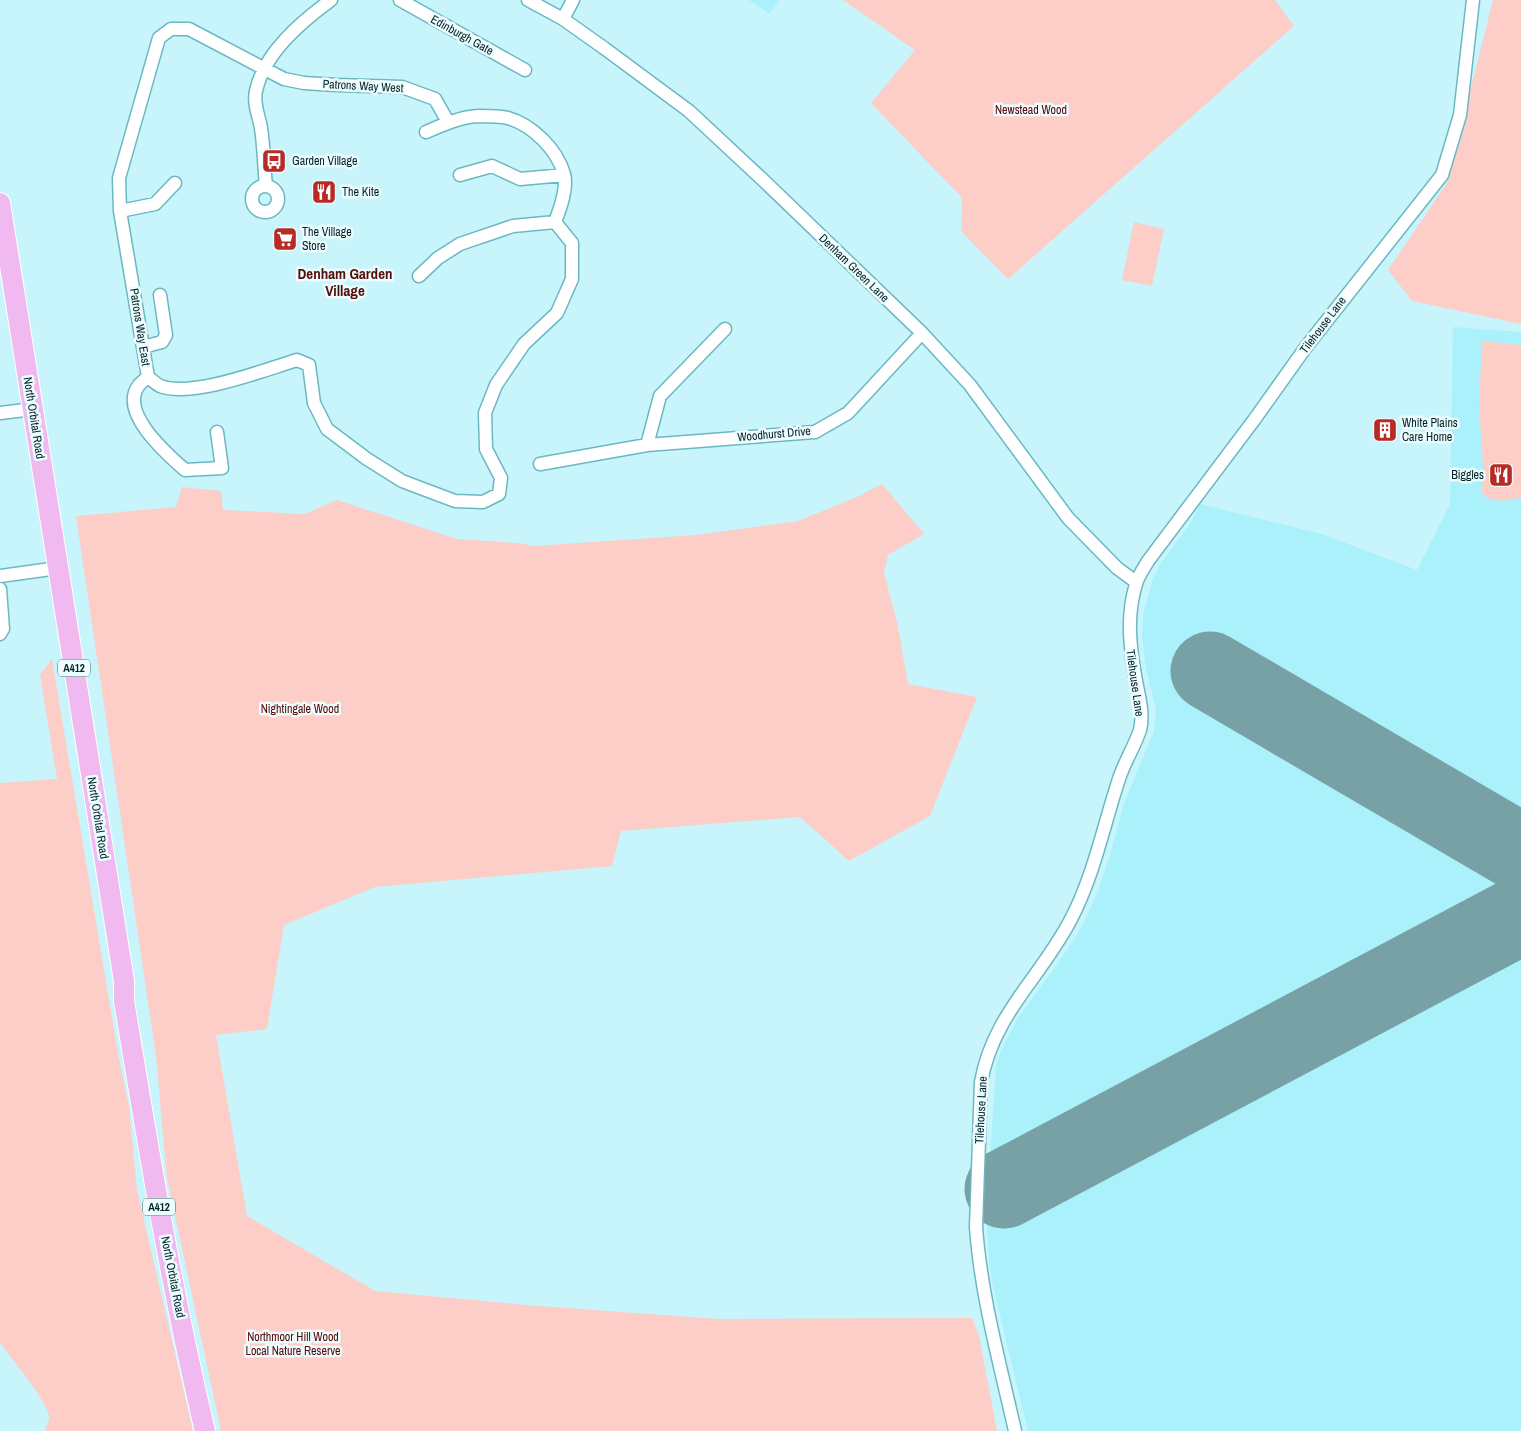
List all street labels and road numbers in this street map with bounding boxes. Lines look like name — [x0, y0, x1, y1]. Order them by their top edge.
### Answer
street label: Edinburgh Gate — [428, 11, 496, 59]
street label: Patrons Way West — [322, 76, 404, 96]
street label: Denham Green Lane — [815, 230, 893, 306]
street label: Patrons Way East — [126, 287, 154, 367]
street label: Tilehouse Lane — [1296, 293, 1350, 357]
street label: North Orbital Road — [20, 376, 48, 460]
street label: Woodhurst Drive — [737, 423, 811, 445]
street label: Tilehouse Lane — [1122, 648, 1148, 718]
road number: A412 — [58, 660, 90, 676]
street label: North Orbital Road — [84, 776, 112, 860]
street label: Tilehouse Lane — [971, 1076, 991, 1144]
road number: A412 — [143, 1198, 175, 1216]
street label: North Orbital Road — [157, 1235, 189, 1319]

